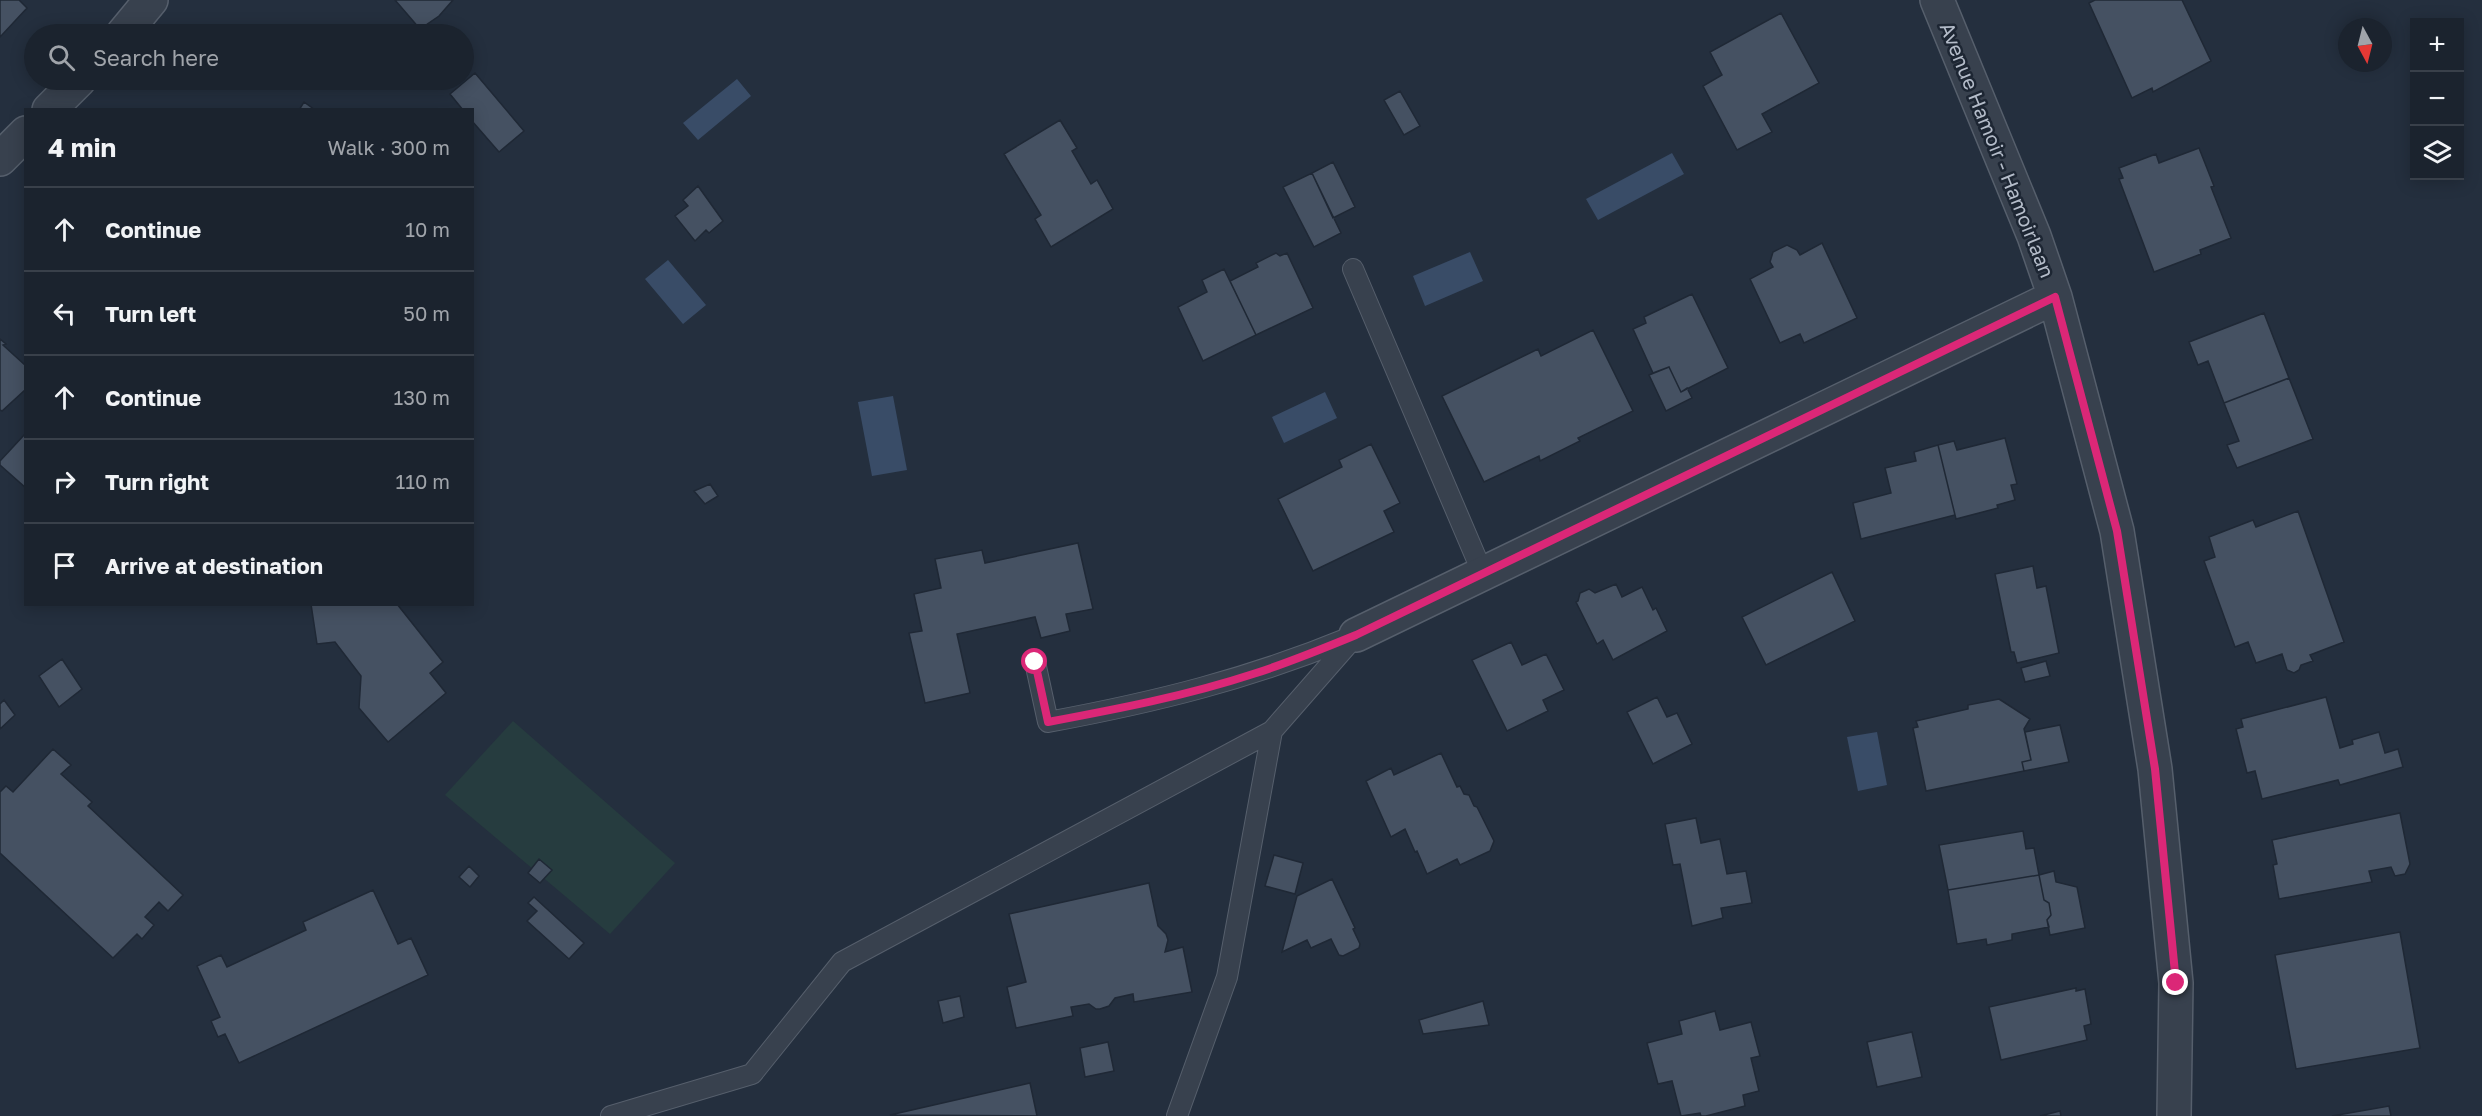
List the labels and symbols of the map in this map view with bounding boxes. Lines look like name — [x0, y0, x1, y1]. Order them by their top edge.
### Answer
street label: Avenue Hamoir - Hamoirlaan — [1936, 18, 2060, 281]
north arrow — [2338, 18, 2392, 72]
route start — [1021, 648, 1047, 674]
route end — [2162, 969, 2188, 995]

